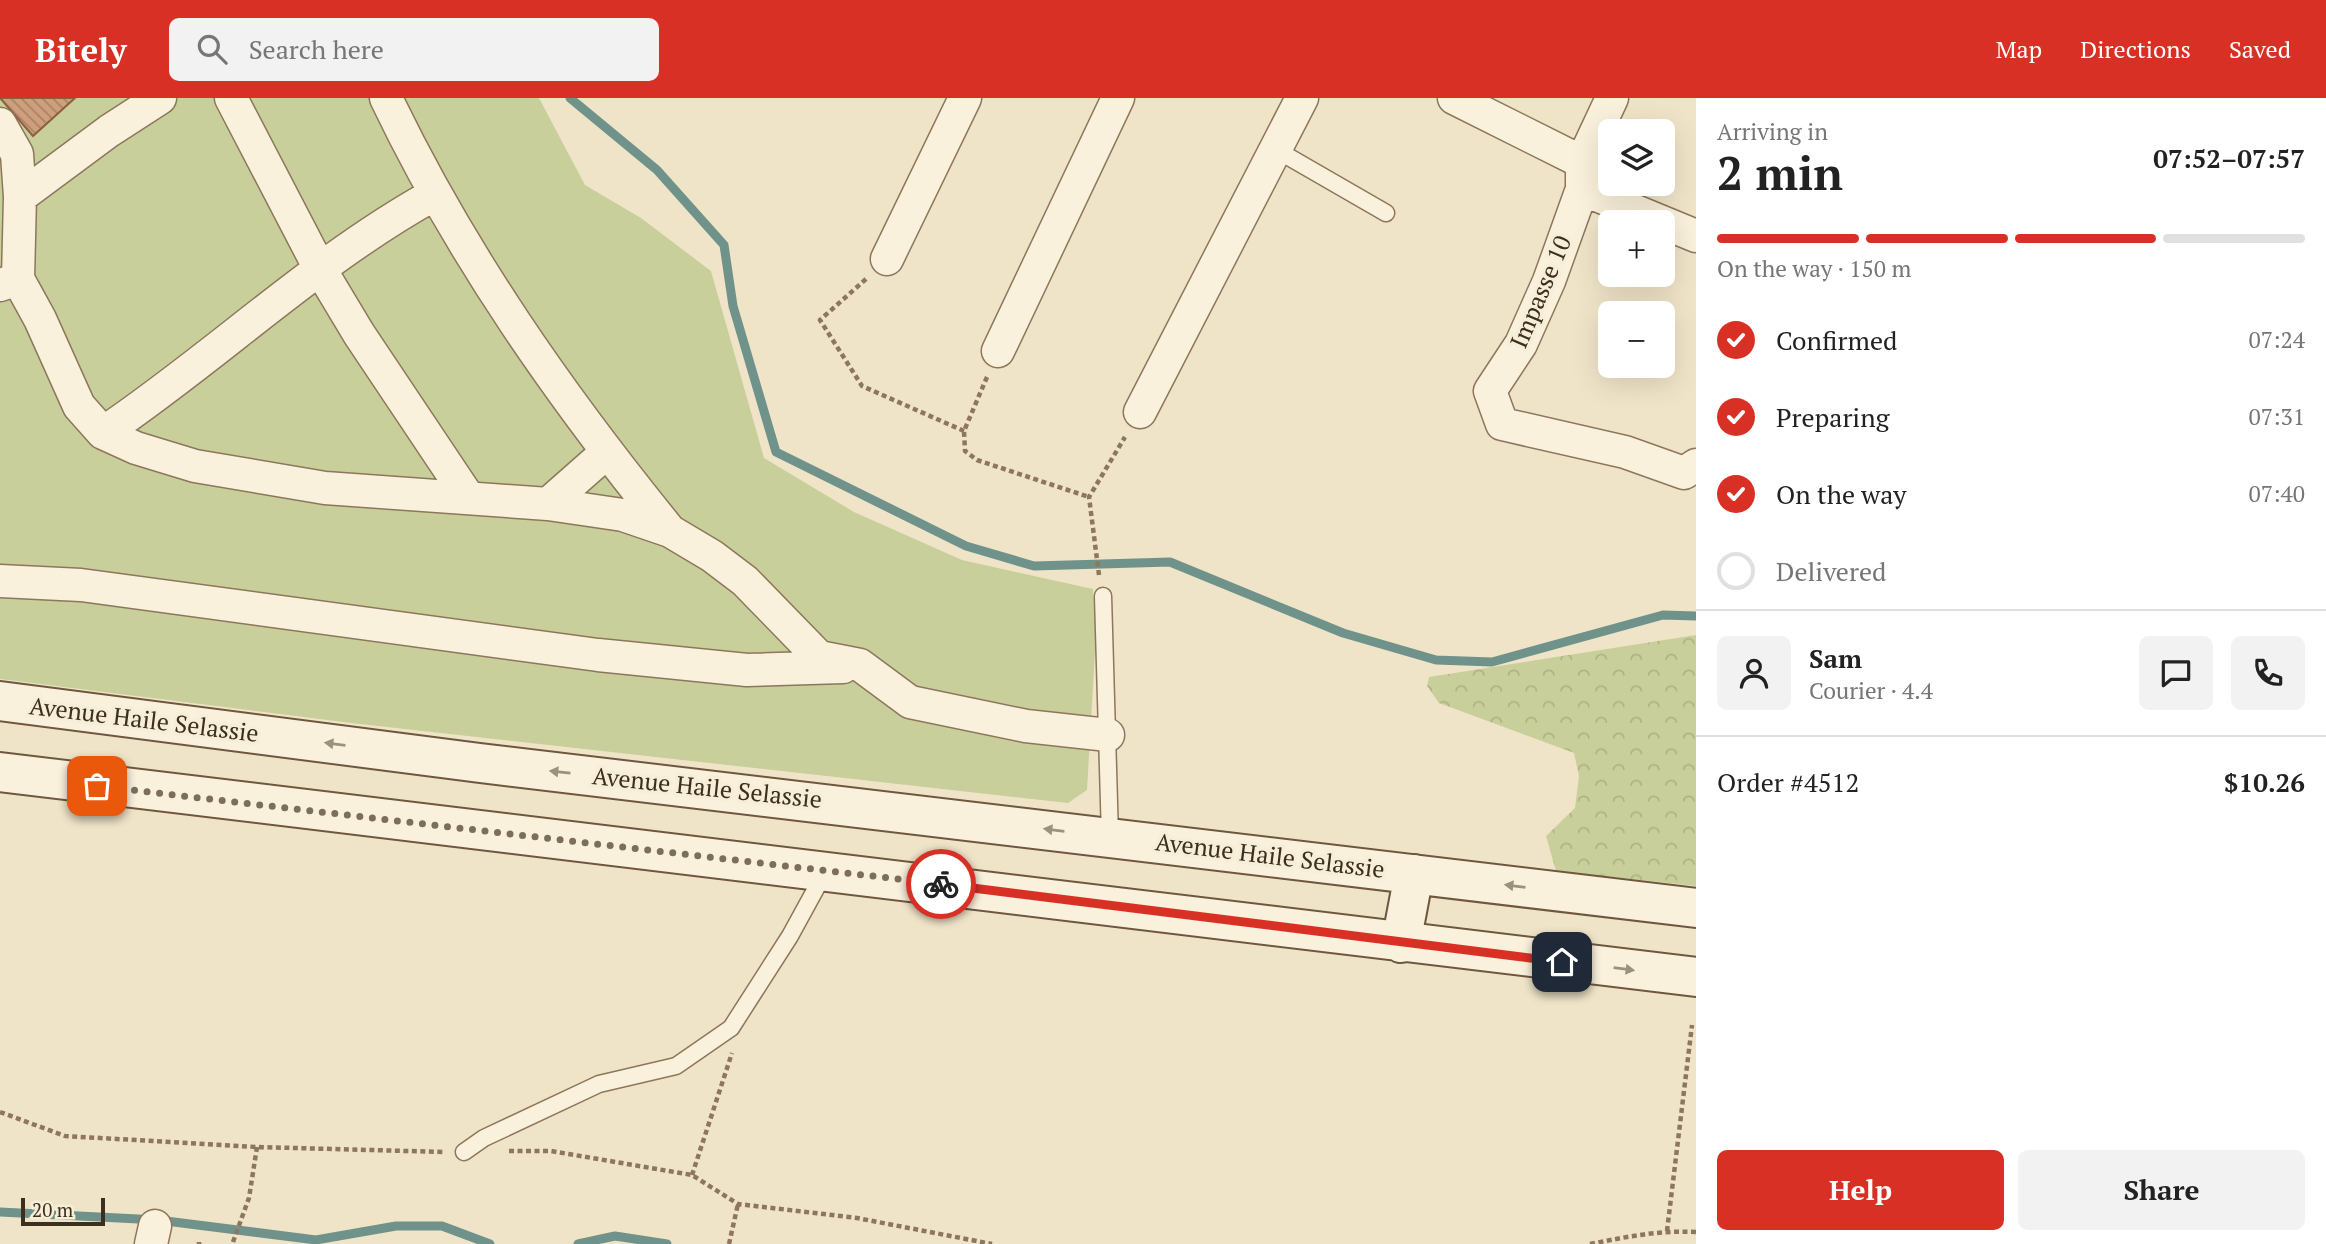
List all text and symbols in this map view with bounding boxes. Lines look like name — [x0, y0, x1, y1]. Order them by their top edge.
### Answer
search box — [169, 18, 659, 81]
text: Bitely — [35, 28, 127, 71]
icon: search — [193, 30, 231, 68]
text: Search here — [249, 32, 384, 66]
text: Map — [1996, 33, 2042, 65]
text: Directions — [2080, 33, 2191, 65]
text: Saved — [2229, 33, 2291, 65]
text: Arriving in — [1717, 116, 1828, 147]
map controls — [1598, 119, 1675, 378]
button: layers — [1598, 119, 1675, 196]
text: 07:52–07:57 — [2153, 141, 2305, 175]
text: 2 min — [1717, 142, 1843, 203]
button: + — [1598, 210, 1675, 287]
street label: Impasse 10 — [1502, 231, 1578, 353]
text: On the way · 150 m — [1717, 253, 1911, 284]
button: − — [1598, 301, 1675, 378]
icon: check — [1717, 321, 1755, 359]
text: Confirmed — [1776, 323, 1897, 357]
text: 07:24 — [2248, 324, 2305, 355]
icon: check — [1717, 398, 1755, 436]
text: Preparing — [1776, 400, 1889, 434]
text: 07:31 — [2248, 401, 2305, 432]
icon: check — [1717, 475, 1755, 513]
text: On the way — [1776, 477, 1907, 511]
text: 07:40 — [2248, 478, 2305, 509]
text: Delivered — [1776, 554, 1886, 588]
button: person — [1717, 636, 1791, 710]
button: chat — [2139, 636, 2213, 710]
button: phone — [2231, 636, 2305, 710]
text: Sam — [1809, 641, 1862, 675]
text: Courier · 4.4 — [1809, 675, 1933, 706]
street label: Avenue Haile Selassie — [28, 689, 261, 749]
one-way arrow — [323, 739, 345, 750]
pin — [67, 756, 127, 816]
street label: Avenue Haile Selassie — [591, 759, 824, 815]
text: Order #4512 — [1717, 765, 1859, 799]
text: $10.26 — [2224, 765, 2305, 799]
one-way arrow — [549, 766, 571, 777]
icon: bag — [78, 767, 116, 805]
one-way arrow — [1043, 824, 1065, 835]
street label: Avenue Haile Selassie — [1154, 825, 1387, 885]
courier — [906, 849, 976, 919]
icon: bike — [922, 865, 960, 903]
one-way arrow — [1504, 880, 1526, 891]
pin — [1532, 932, 1592, 992]
icon: home — [1543, 943, 1581, 981]
one-way arrow — [1613, 964, 1635, 975]
button: Help — [1717, 1150, 2004, 1230]
button: Share — [2018, 1150, 2305, 1230]
scale bar — [21, 1195, 105, 1227]
text: 20 m — [32, 1197, 73, 1222]

